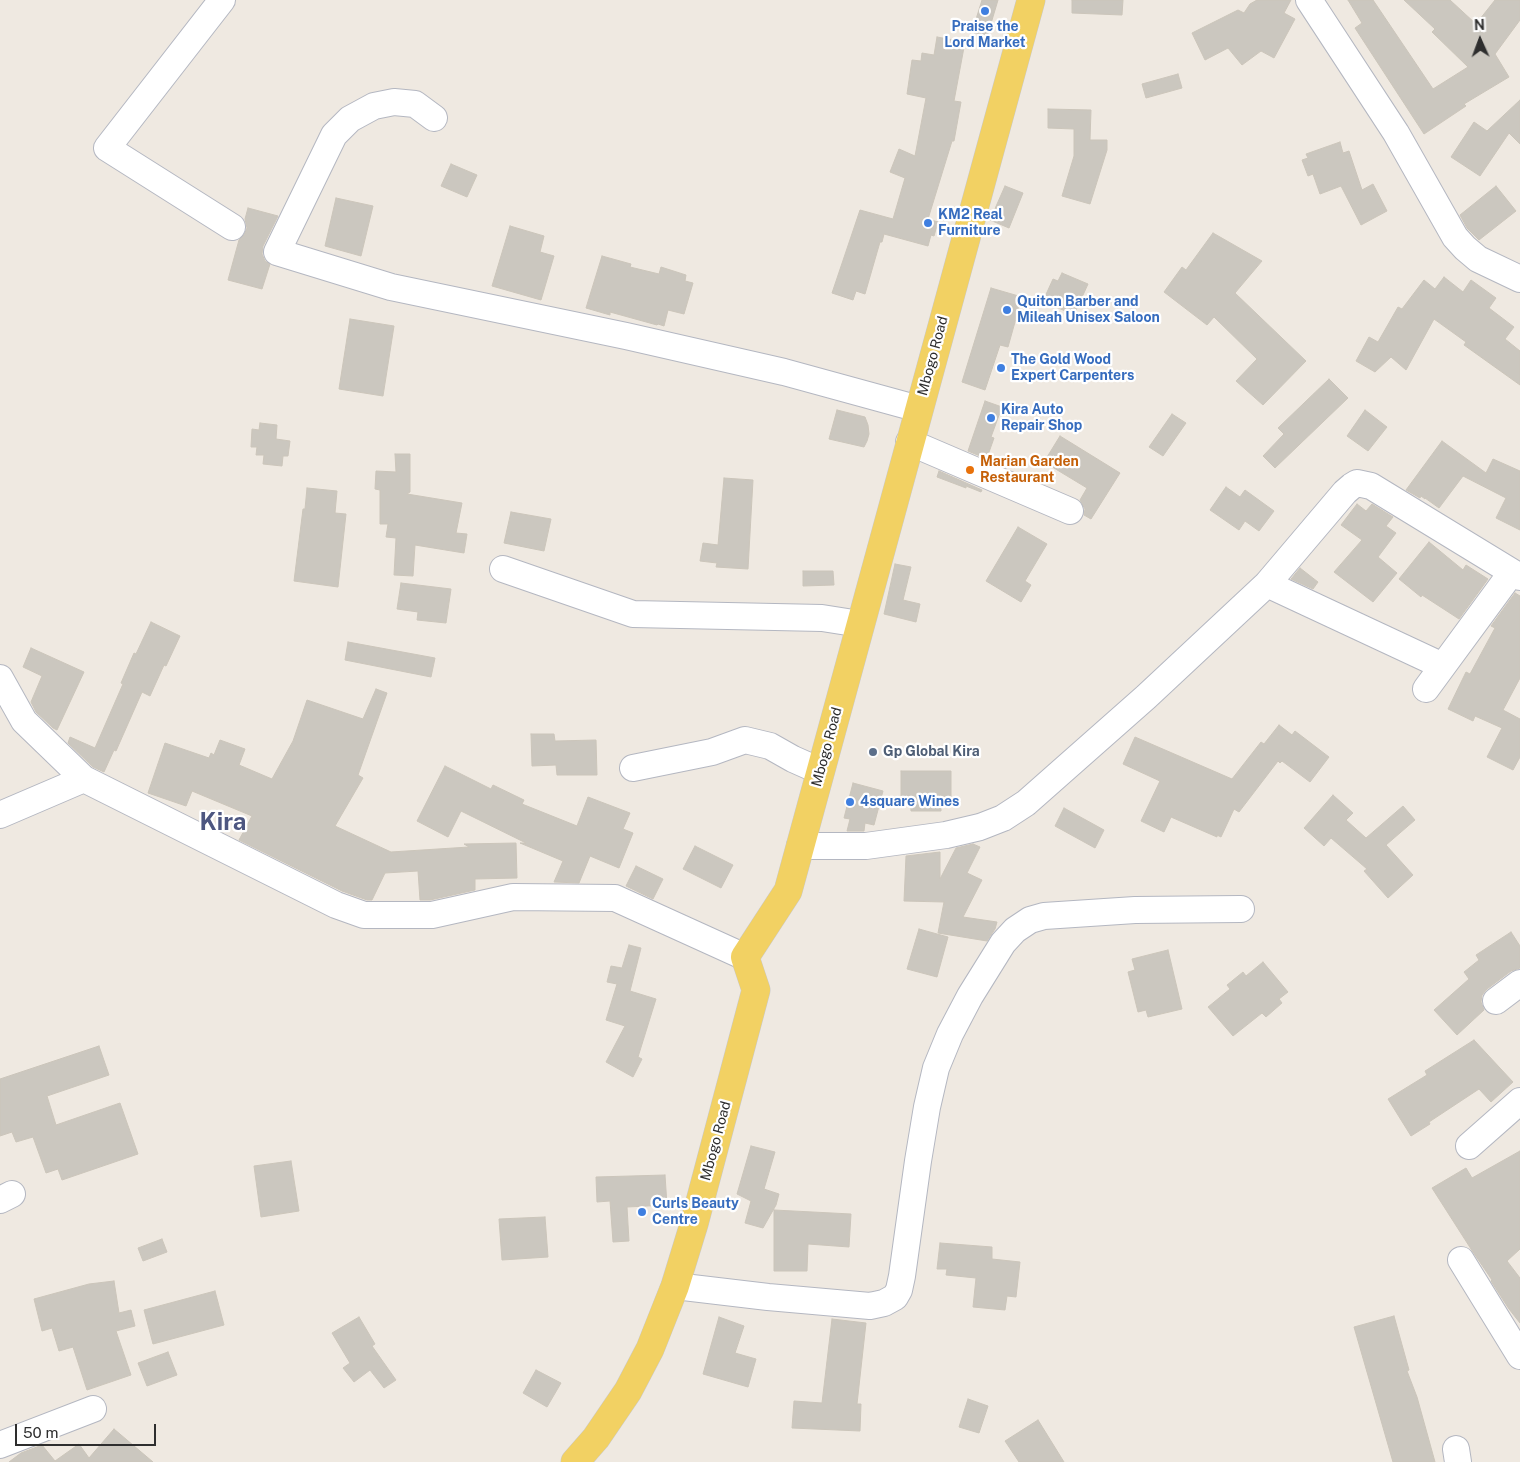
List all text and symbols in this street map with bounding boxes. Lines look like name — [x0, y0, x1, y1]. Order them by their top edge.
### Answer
marker: Praise the Lord Market — [979, 5, 991, 17]
north arrow — [1455, 15, 1505, 65]
text: N — [1474, 17, 1485, 33]
place label: Praise the Lord Market — [944, 19, 1026, 52]
place label: KM2 Real Furniture — [938, 207, 1003, 240]
marker: KM2 Real Furniture — [922, 217, 934, 229]
place label: Quiton Barber and Mileah Unisex Saloon — [1017, 294, 1160, 326]
marker: Quiton Barber and Mileah Unisex Saloon — [1001, 304, 1013, 316]
street label: Mbogo Road — [914, 314, 952, 398]
place label: The Gold Wood Expert Carpenters — [1011, 352, 1134, 384]
marker: The Gold Wood Expert Carpenters — [995, 362, 1007, 374]
place label: Kira Auto Repair Shop — [1001, 402, 1082, 434]
marker: Kira Auto Repair Shop — [985, 412, 997, 424]
place label: Marian Garden Restaurant — [980, 454, 1079, 487]
marker: Marian Garden Restaurant — [964, 464, 976, 476]
street label: Mbogo Road — [808, 705, 846, 789]
place label: Gp Global Kira — [883, 744, 980, 760]
marker: Gp Global Kira — [867, 746, 879, 758]
place label: 4square Wines — [860, 794, 959, 810]
marker: 4square Wines — [844, 796, 856, 808]
district label: Kira — [200, 809, 246, 837]
street label: Mbogo Road — [697, 1099, 735, 1183]
place label: Curls Beauty Centre — [652, 1196, 739, 1228]
marker: Curls Beauty Centre — [636, 1206, 648, 1218]
scale bar — [18, 1414, 159, 1446]
text: 50 m — [23, 1424, 58, 1441]

